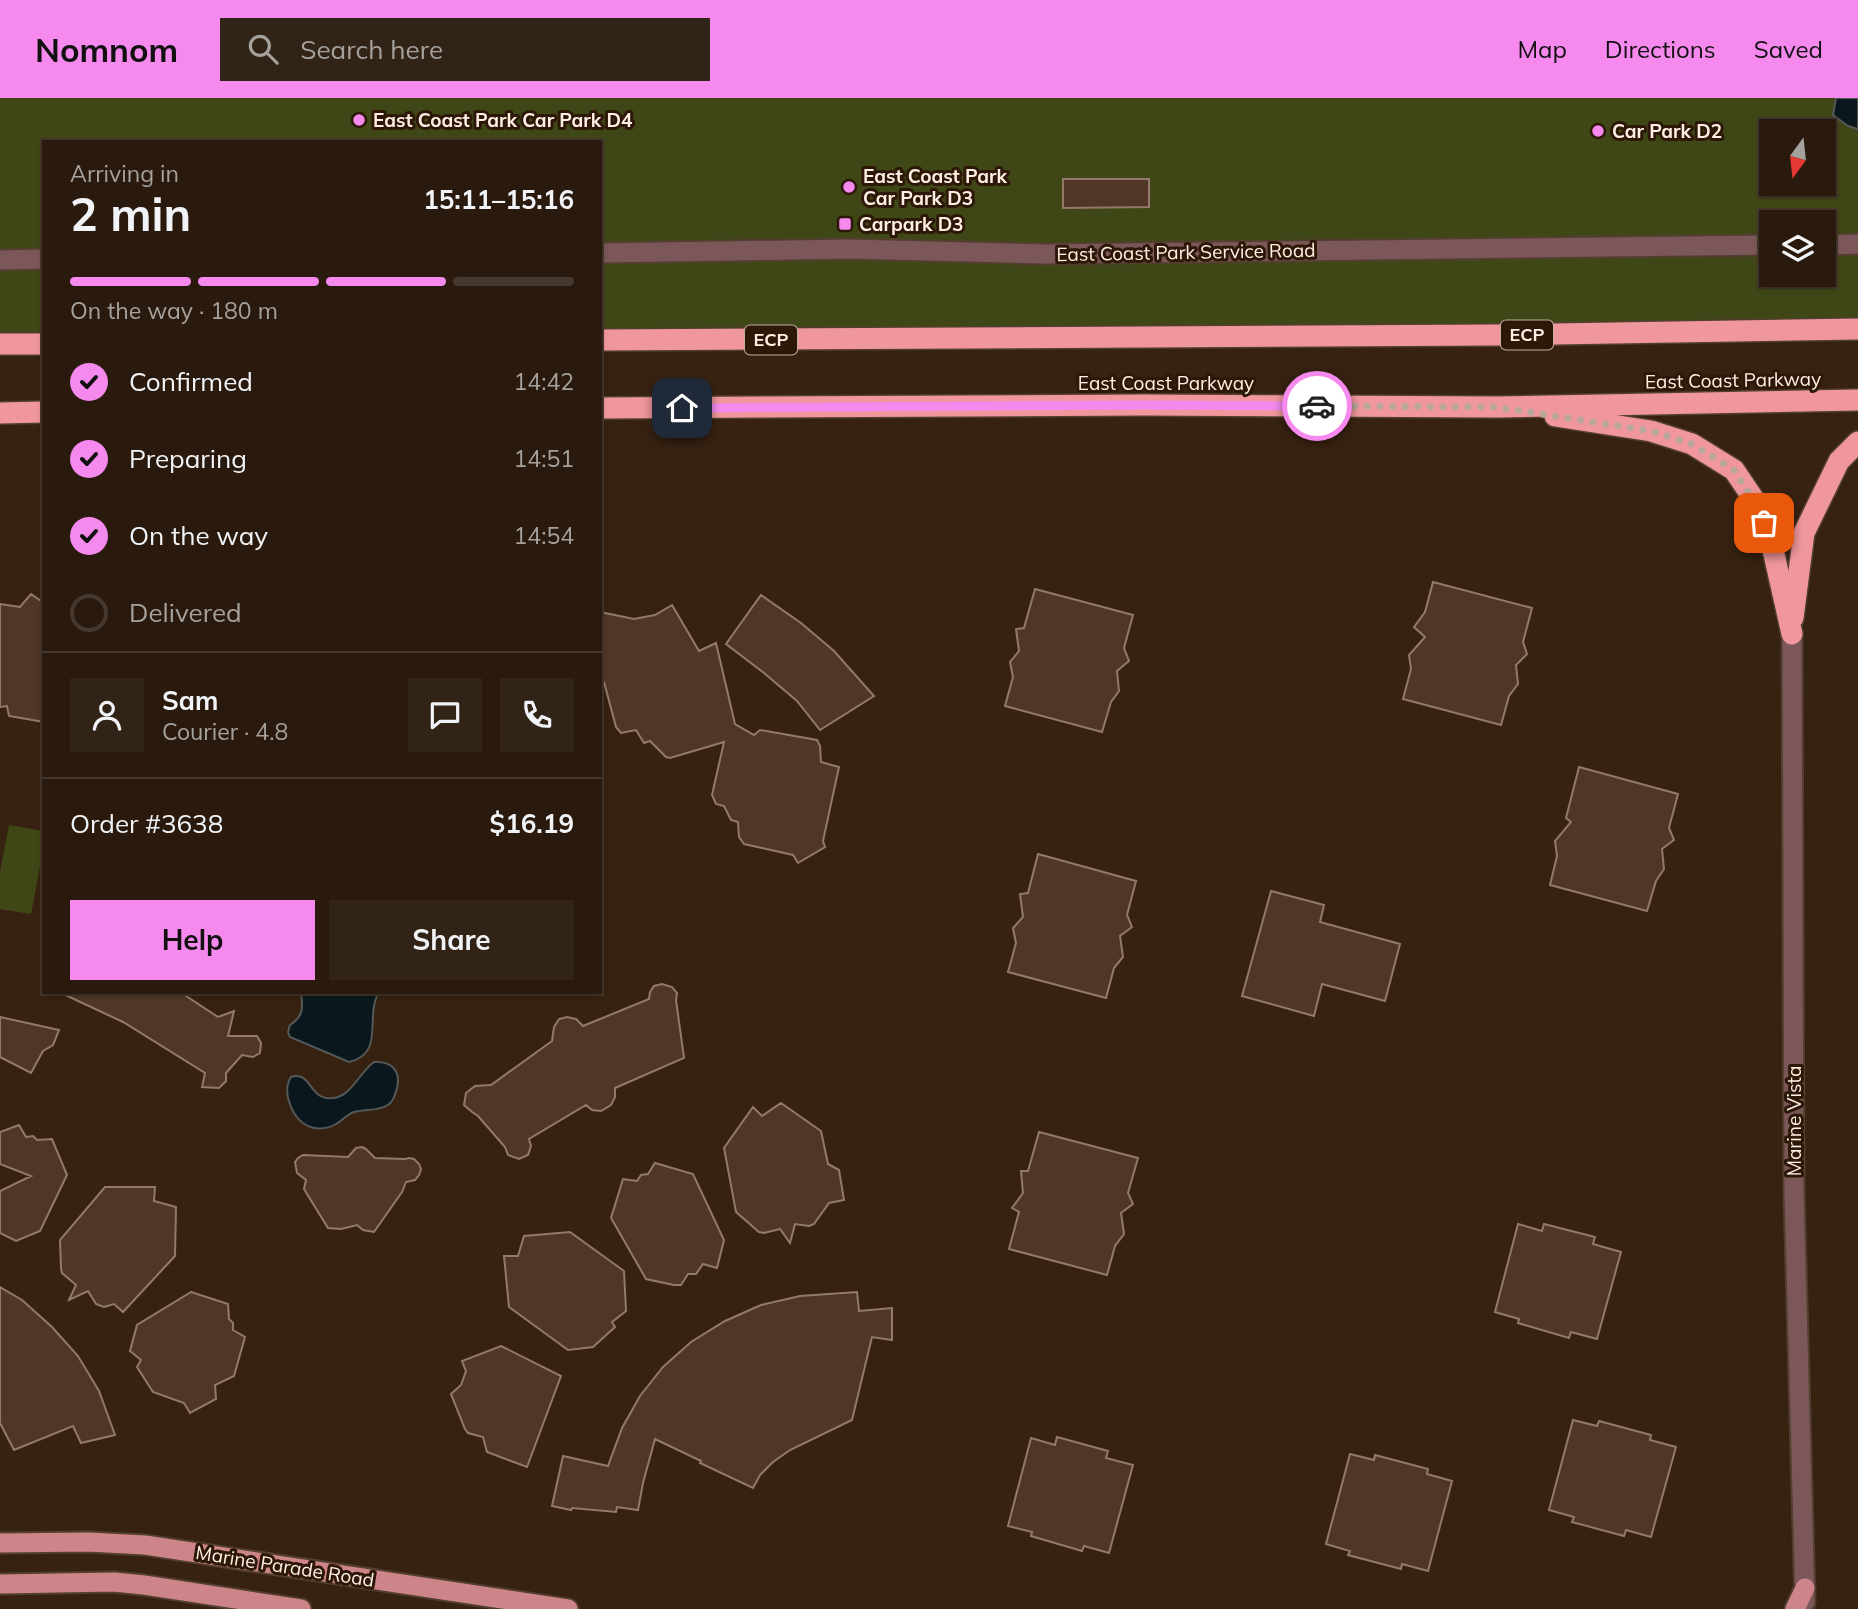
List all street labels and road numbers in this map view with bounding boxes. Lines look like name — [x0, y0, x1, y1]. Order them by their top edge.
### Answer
street label: East Coast Park Service Road — [1056, 238, 1316, 266]
road number: ECP — [1501, 320, 1553, 349]
road number: ECP — [745, 326, 797, 354]
street label: East Coast Parkway — [1645, 366, 1821, 394]
street label: East Coast Parkway — [1078, 371, 1254, 395]
street label: Marine Vista — [1782, 1066, 1806, 1176]
street label: Marine Parade Road — [194, 1540, 376, 1592]

